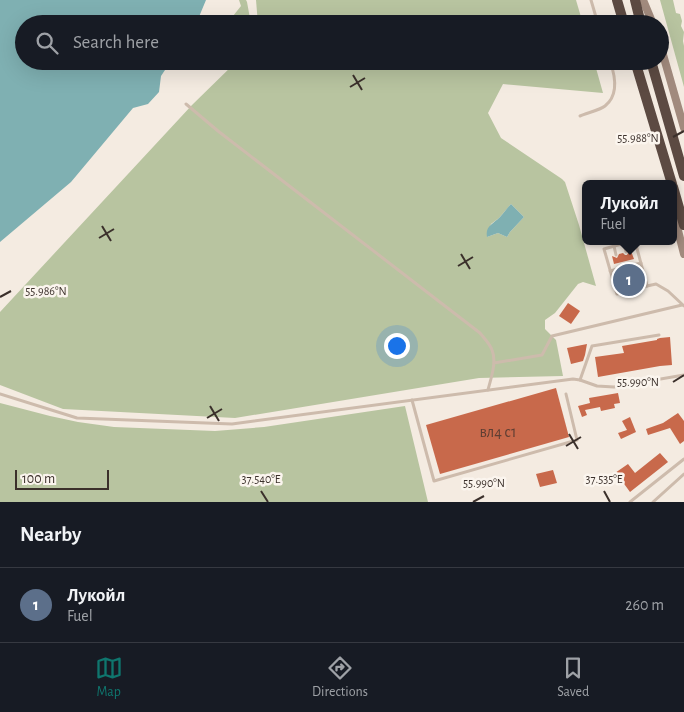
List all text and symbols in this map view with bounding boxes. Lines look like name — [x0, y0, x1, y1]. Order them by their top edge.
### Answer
search box — [15, 15, 669, 70]
icon: search — [33, 29, 61, 57]
text: Search here — [73, 33, 159, 52]
text: 55.988°N — [617, 132, 659, 144]
popup — [582, 180, 677, 245]
text: Лукойл — [600, 194, 659, 213]
text: Fuel — [600, 216, 626, 232]
pin: 1 — [613, 261, 645, 299]
text: 55.986°N — [25, 285, 67, 297]
your location — [384, 333, 410, 359]
text: 55.990°N — [617, 376, 659, 388]
house number: вл4 с1 — [479, 424, 517, 440]
scale bar — [15, 467, 109, 490]
text: 100 m — [22, 472, 55, 486]
text: 37.540°E — [241, 473, 281, 485]
text: 37.535°E — [586, 473, 623, 485]
text: 55.990°N — [463, 477, 505, 489]
text: Nearby — [20, 524, 81, 545]
text: Лукойл — [67, 586, 125, 605]
text: 1 — [33, 597, 39, 613]
text: 260 m — [625, 597, 664, 613]
text: Fuel — [67, 608, 93, 624]
tab: Map — [95, 654, 123, 701]
tab: Directions — [312, 654, 368, 701]
tab: Saved — [557, 654, 589, 701]

